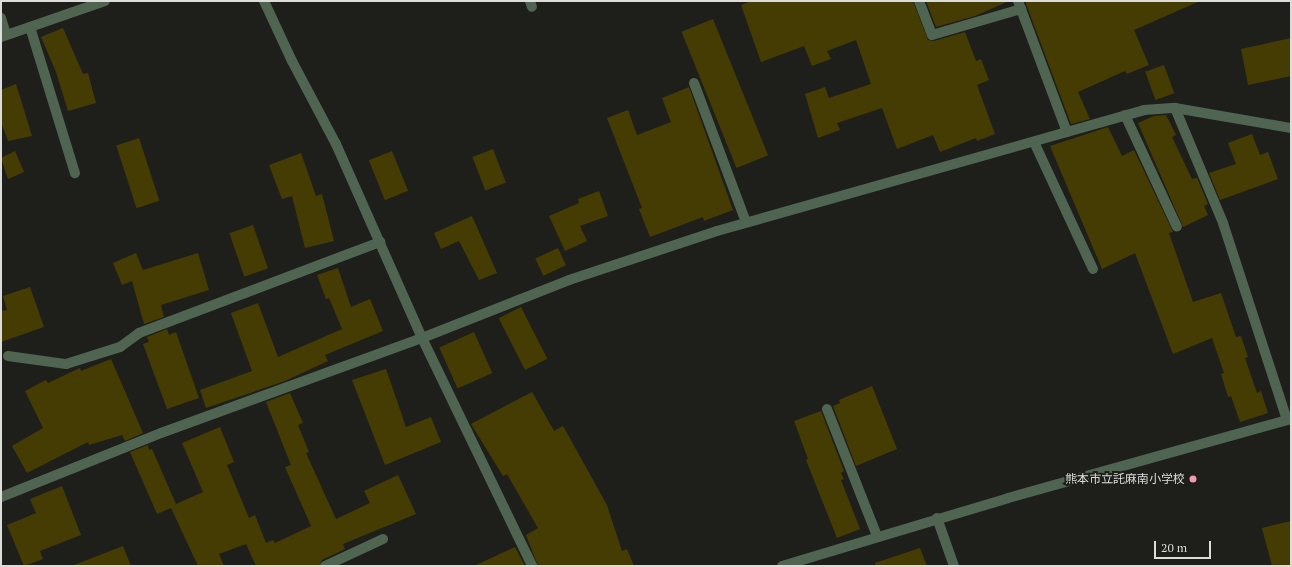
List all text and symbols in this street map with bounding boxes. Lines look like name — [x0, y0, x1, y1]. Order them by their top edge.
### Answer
place label: 熊本市立託麻南小学校 — [1065, 472, 1185, 486]
marker: 熊本市立託麻南小学校 — [1188, 474, 1198, 484]
scale bar — [1156, 533, 1213, 559]
text: 20 m — [1161, 540, 1187, 555]

